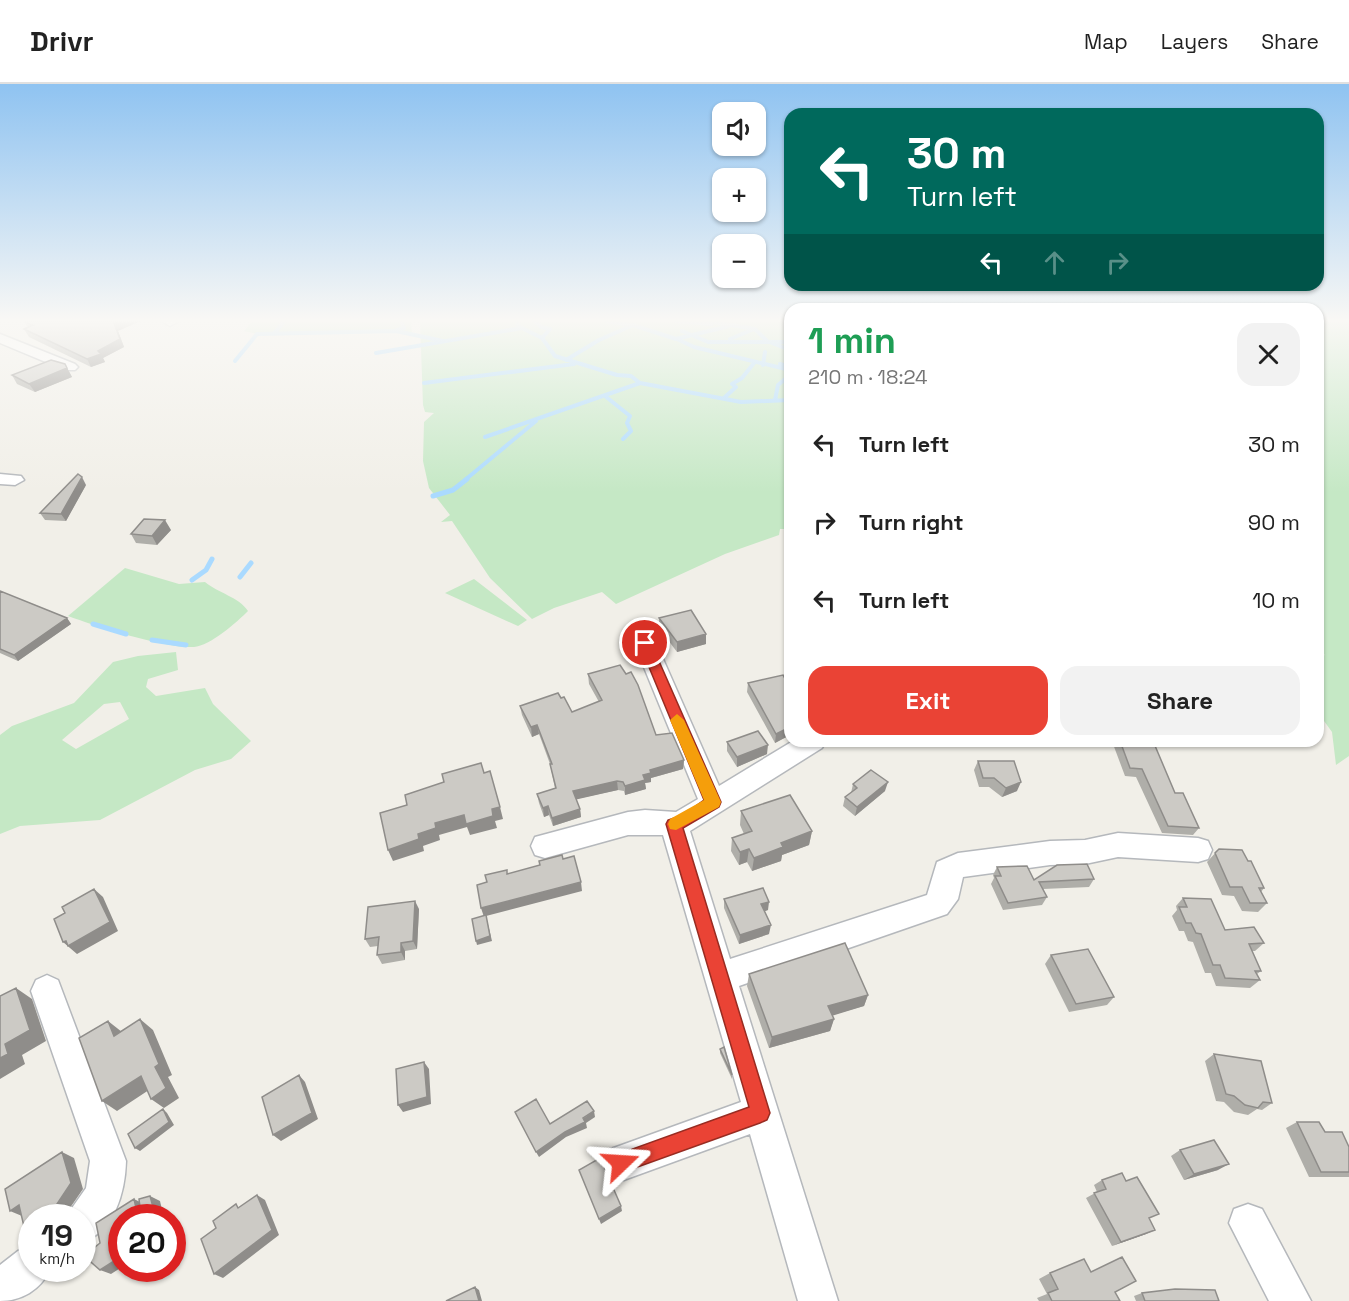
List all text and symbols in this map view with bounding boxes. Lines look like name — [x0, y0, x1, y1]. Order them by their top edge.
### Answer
text: Drivr — [30, 23, 94, 59]
text: Map — [1084, 28, 1128, 55]
text: Layers — [1161, 28, 1228, 55]
text: Share — [1261, 28, 1319, 55]
map controls — [712, 102, 766, 288]
button: sound — [712, 102, 766, 156]
text: 30 m — [907, 127, 1006, 180]
icon: left — [808, 132, 886, 210]
button: + — [712, 168, 766, 222]
text: Turn left — [907, 179, 1017, 214]
button: − — [712, 234, 766, 288]
icon: left — [975, 246, 1008, 279]
icon: ahead — [1038, 246, 1071, 279]
icon: right — [1101, 246, 1134, 279]
text: 1 min — [808, 318, 896, 364]
button: close — [1237, 323, 1300, 386]
text: 210 m · 18:24 — [808, 364, 927, 390]
icon: left — [808, 428, 841, 461]
text: Turn left — [859, 430, 949, 458]
text: 30 m — [1248, 430, 1300, 458]
icon: right — [808, 506, 841, 539]
text: Turn right — [859, 508, 964, 536]
text: 90 m — [1248, 508, 1300, 536]
icon: left — [808, 584, 841, 617]
text: Turn left — [859, 586, 949, 614]
text: 10 m — [1252, 586, 1300, 614]
pin — [619, 617, 670, 668]
icon: arrive — [628, 626, 661, 659]
button: Exit — [808, 666, 1048, 735]
button: Share — [1060, 666, 1300, 735]
position arrow — [589, 1131, 653, 1195]
speed limit sign: 20 — [108, 1204, 186, 1282]
text: 19 — [41, 1216, 73, 1255]
text: km/h — [39, 1249, 75, 1268]

